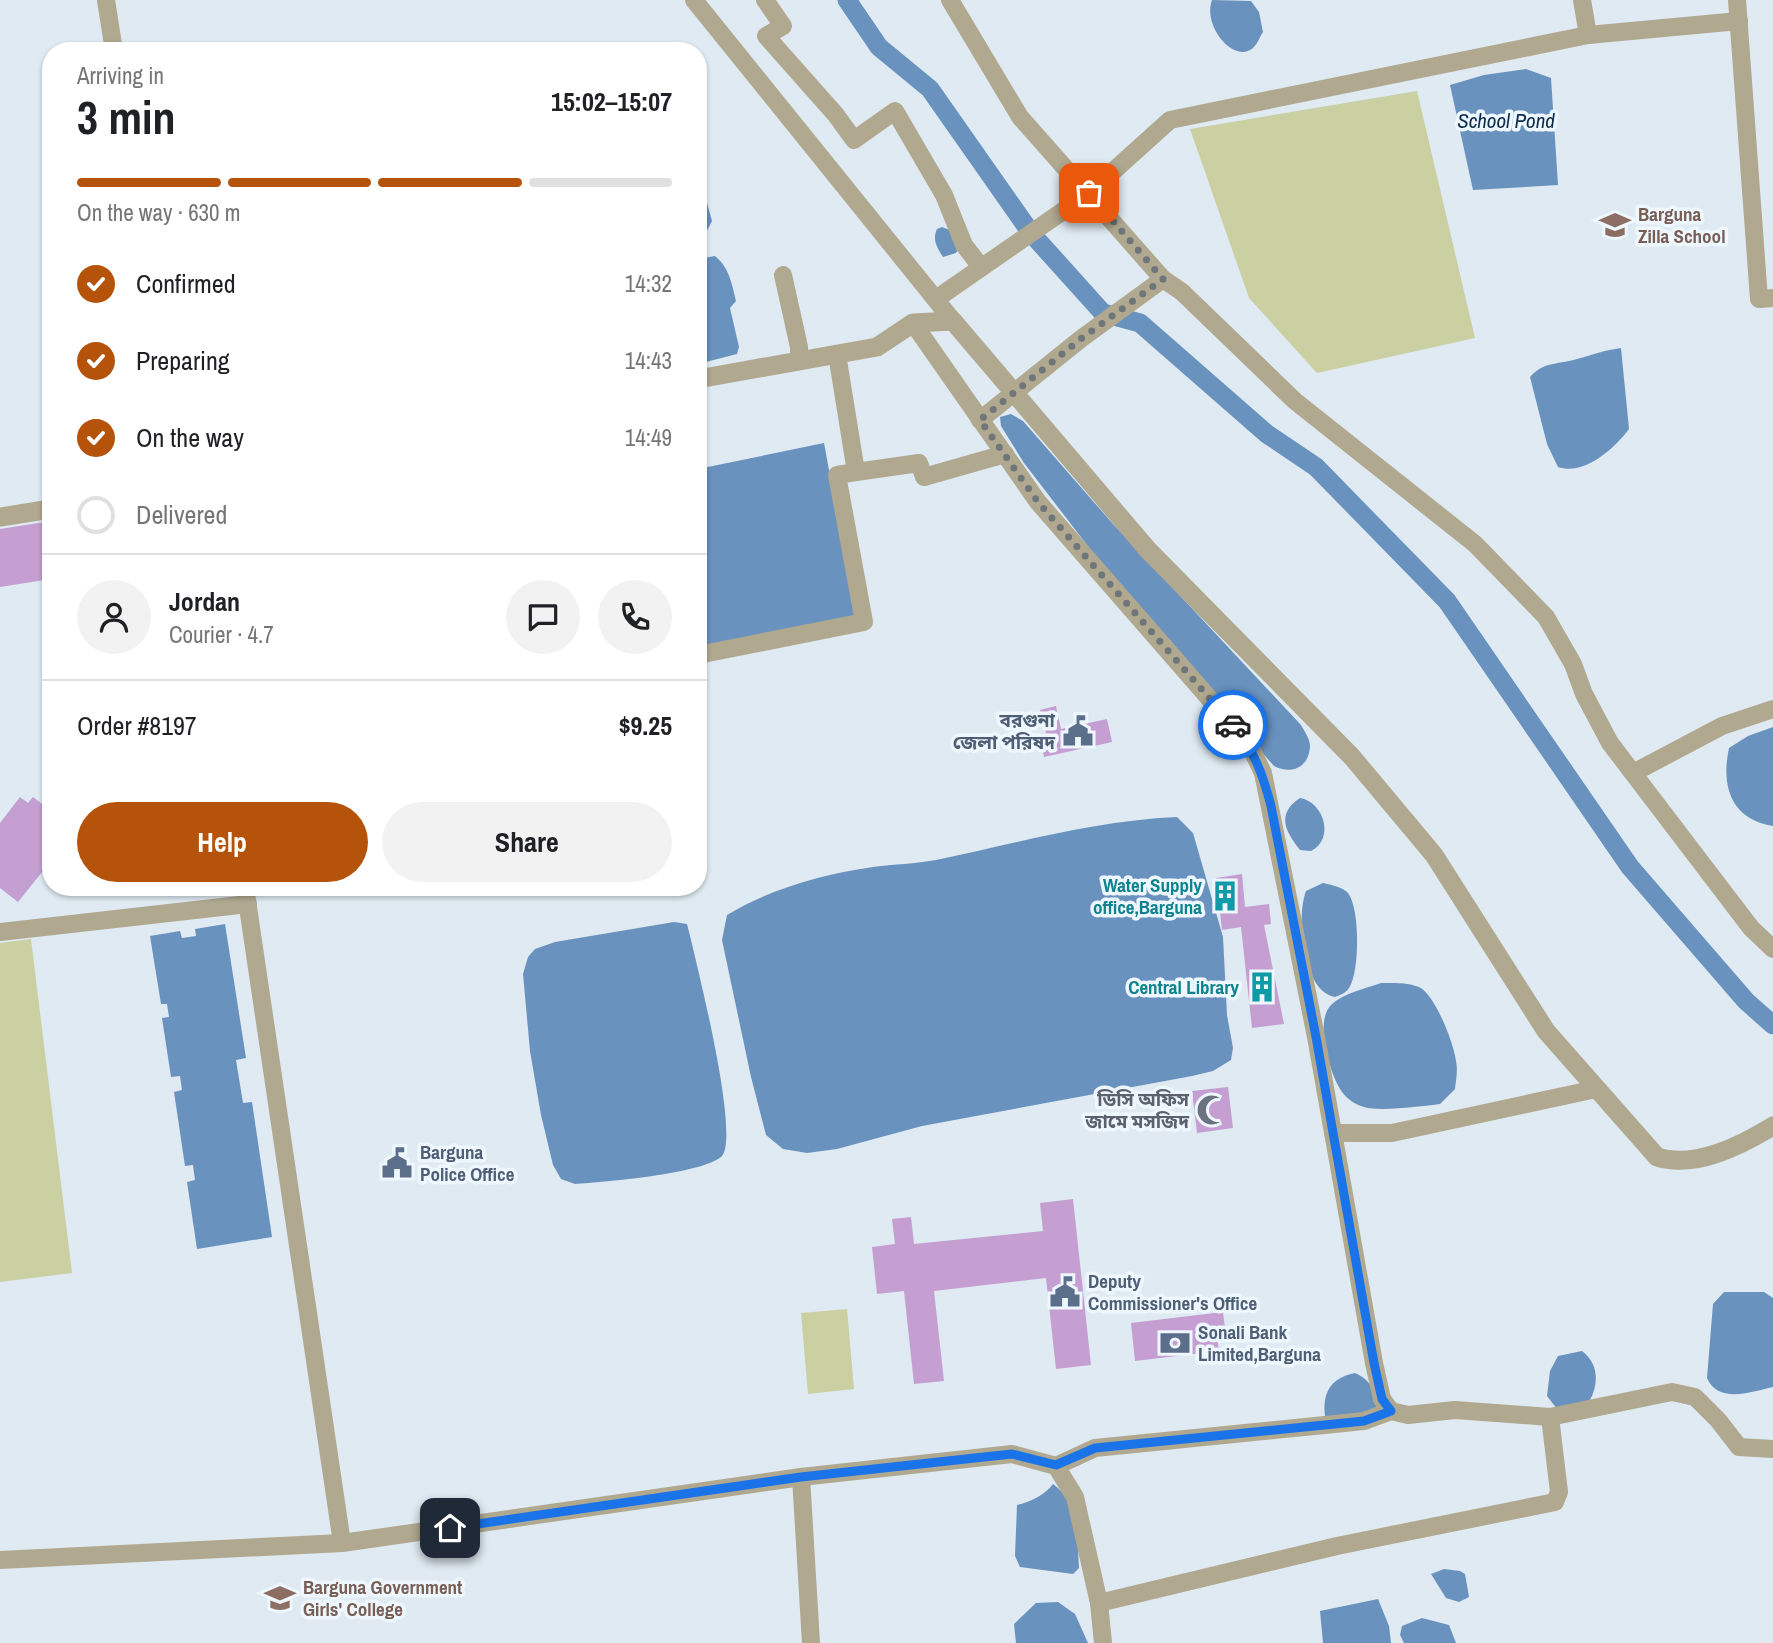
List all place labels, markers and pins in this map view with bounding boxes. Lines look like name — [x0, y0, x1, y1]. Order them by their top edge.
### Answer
pin — [1059, 163, 1119, 223]
place label: Barguna Zilla School — [1638, 201, 1725, 249]
school or university icon: Barguna Zilla School — [1598, 208, 1632, 242]
place label: বরগুনা জেলা পরিষদ — [953, 707, 1056, 755]
public building icon: বরগুনা জেলা পরিষদ — [1061, 714, 1095, 748]
place label: Water Supply office,Barguna — [1093, 872, 1202, 920]
building icon: Water Supply office,Barguna — [1208, 879, 1242, 913]
building icon: Central Library — [1245, 970, 1279, 1004]
place label: Central Library — [1128, 974, 1239, 1000]
place label: ডিসি অফিস জামে মসজিদ — [1084, 1086, 1190, 1134]
mosque icon: ডিসি অফিস জামে মসজিদ — [1195, 1093, 1229, 1127]
place label: Barguna Police Office — [420, 1139, 515, 1187]
public building icon: Barguna Police Office — [380, 1146, 414, 1180]
place label: Deputy Commissioner's Office — [1088, 1268, 1257, 1316]
public building icon: Deputy Commissioner's Office — [1048, 1275, 1082, 1309]
place label: Sonali Bank Limited,Barguna — [1198, 1319, 1321, 1367]
bank icon: Sonali Bank Limited,Barguna — [1158, 1326, 1192, 1360]
pin — [420, 1498, 480, 1558]
place label: Barguna Government Girls' College — [303, 1574, 462, 1622]
school or university icon: Barguna Government Girls' College — [263, 1581, 297, 1615]

